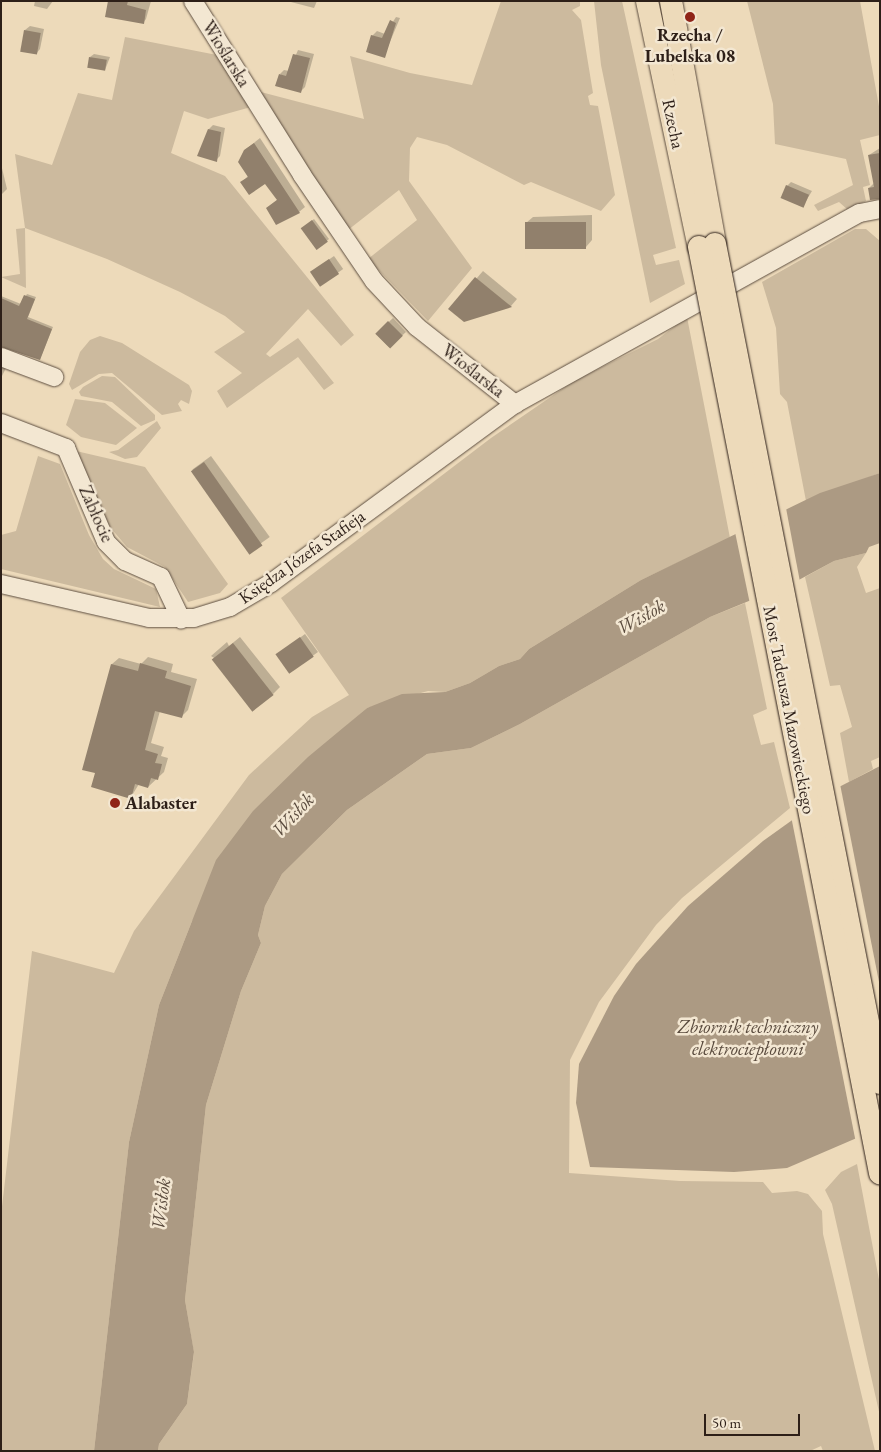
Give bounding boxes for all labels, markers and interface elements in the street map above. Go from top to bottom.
marker: Rzecha / Lubelska 08 [684,11,696,23]
street label: Wioślarska [197,17,255,91]
place label: Rzecha / Lubelska 08 [645,25,735,68]
street label: Rzecha [657,97,689,151]
street label: Wioślarska [437,340,509,402]
street label: Zabłocie [74,482,118,546]
street label: Księdza Józefa Stafieja [235,505,369,609]
water label: Wisłok [613,594,669,640]
street label: Most Tadeusza Mazowieckiego [758,604,820,816]
water label: Wisłok [267,788,319,842]
place label: Alabaster [125,792,197,814]
marker: Alabaster [109,797,121,809]
water label: Zbiornik techniczny elektrociepłowni [678,1016,818,1060]
water label: Wisłok [147,1177,175,1231]
scale bar [706,1404,802,1436]
text: 50 m [712,1413,741,1432]

